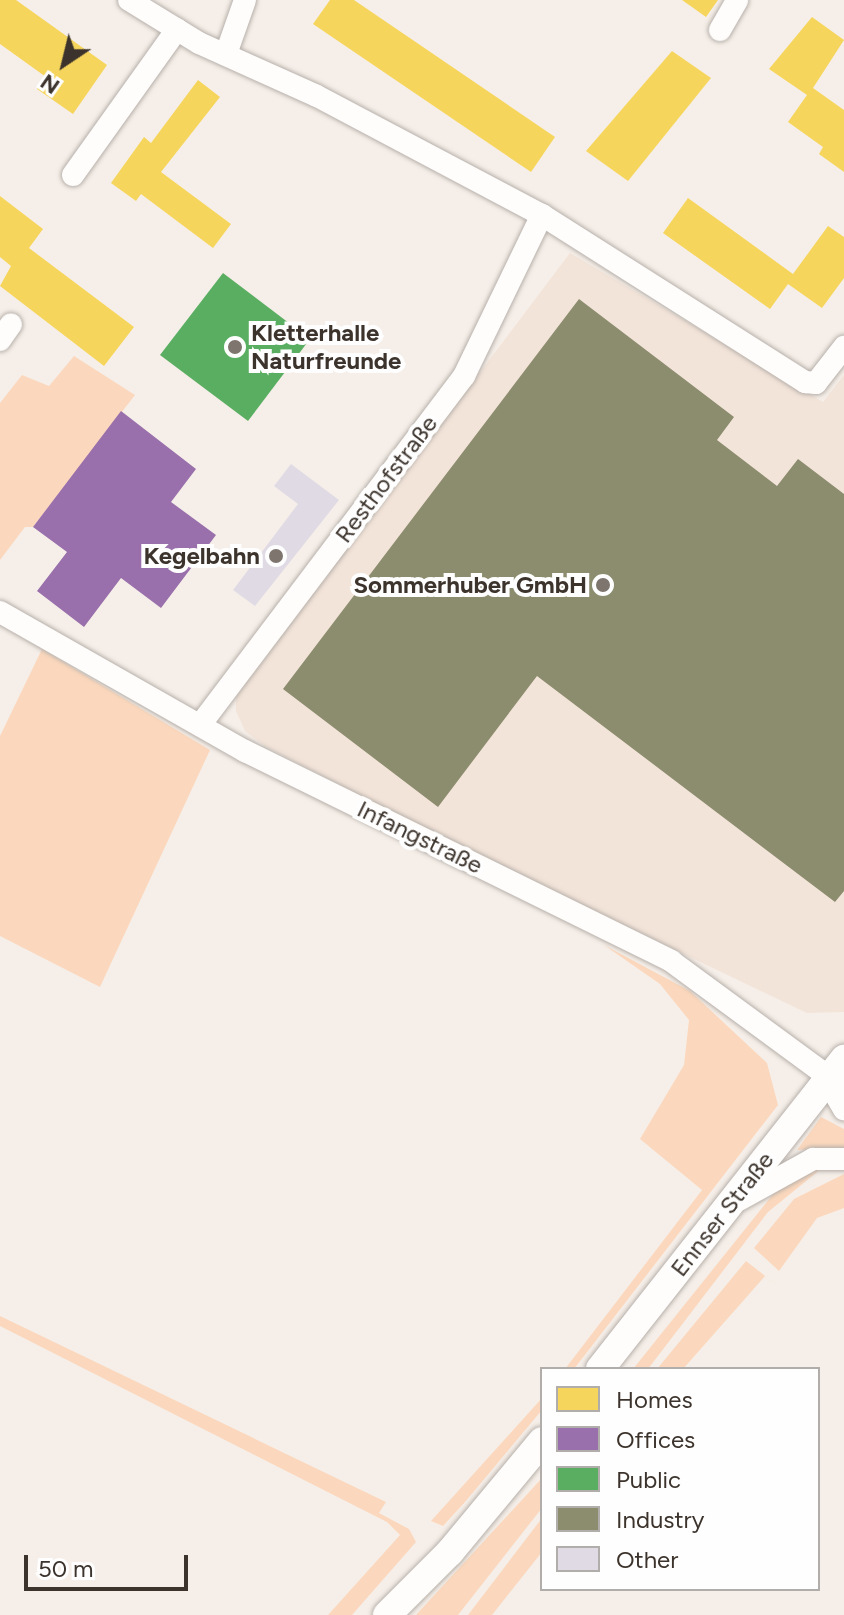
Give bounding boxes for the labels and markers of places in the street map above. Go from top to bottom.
place label: Kletterhalle Naturfreunde [251,319,401,375]
marker: Kletterhalle Naturfreunde [226,338,244,356]
place label: Kegelbahn [143,542,260,570]
marker: Kegelbahn [267,547,285,565]
place label: Sommerhuber GmbH [353,571,587,599]
marker: Sommerhuber GmbH [594,576,612,594]

